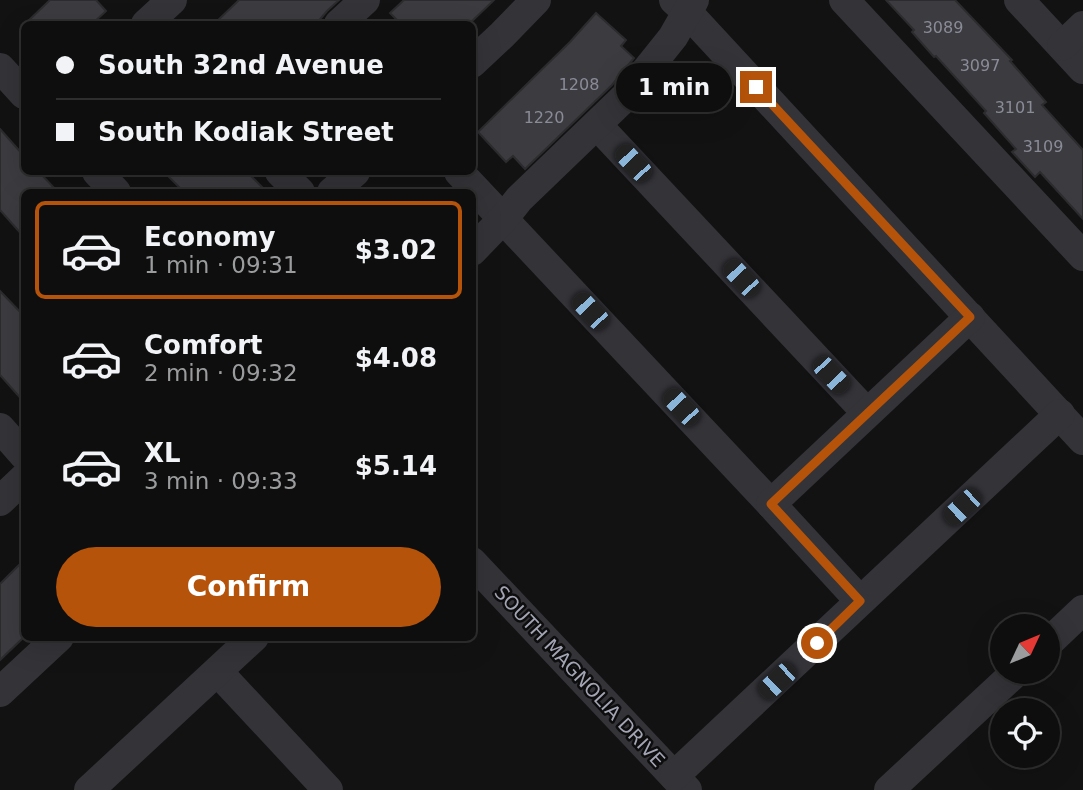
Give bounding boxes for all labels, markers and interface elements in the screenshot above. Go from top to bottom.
house number: 3089 [923,18,963,37]
text: South 32nd Avenue [98,50,384,80]
house number: 3097 [960,56,1000,75]
callout: 1 min [616,62,732,112]
route end [740,71,772,103]
text: 1 min [638,74,710,100]
house number: 1208 [559,75,599,94]
house number: 3101 [995,98,1035,117]
house number: 1220 [524,108,564,127]
text: South Kodiak Street [98,117,394,147]
house number: 3109 [1023,137,1063,156]
car [611,140,656,186]
icon: car [60,219,123,282]
text: Economy [144,222,275,252]
text: $3.02 [355,235,437,265]
text: 1 min · 09:31 [144,252,298,278]
car [719,255,764,301]
car [568,288,613,334]
icon: car [60,327,123,390]
text: Comfort [144,330,262,360]
text: $4.08 [355,343,437,373]
car [809,352,854,398]
text: 2 min · 09:32 [144,360,298,386]
car [659,384,704,430]
icon: car [60,435,123,498]
text: XL [144,438,181,468]
text: $5.14 [355,451,437,481]
text: 3 min · 09:33 [144,468,298,494]
car [940,485,985,529]
button: Confirm [56,547,441,627]
street label: SOUTH MAGNOLIA DRIVE [490,581,670,771]
north arrow [990,614,1060,684]
map controls [990,614,1060,768]
route start [801,627,833,659]
car [755,659,800,703]
button: locate [990,698,1060,768]

